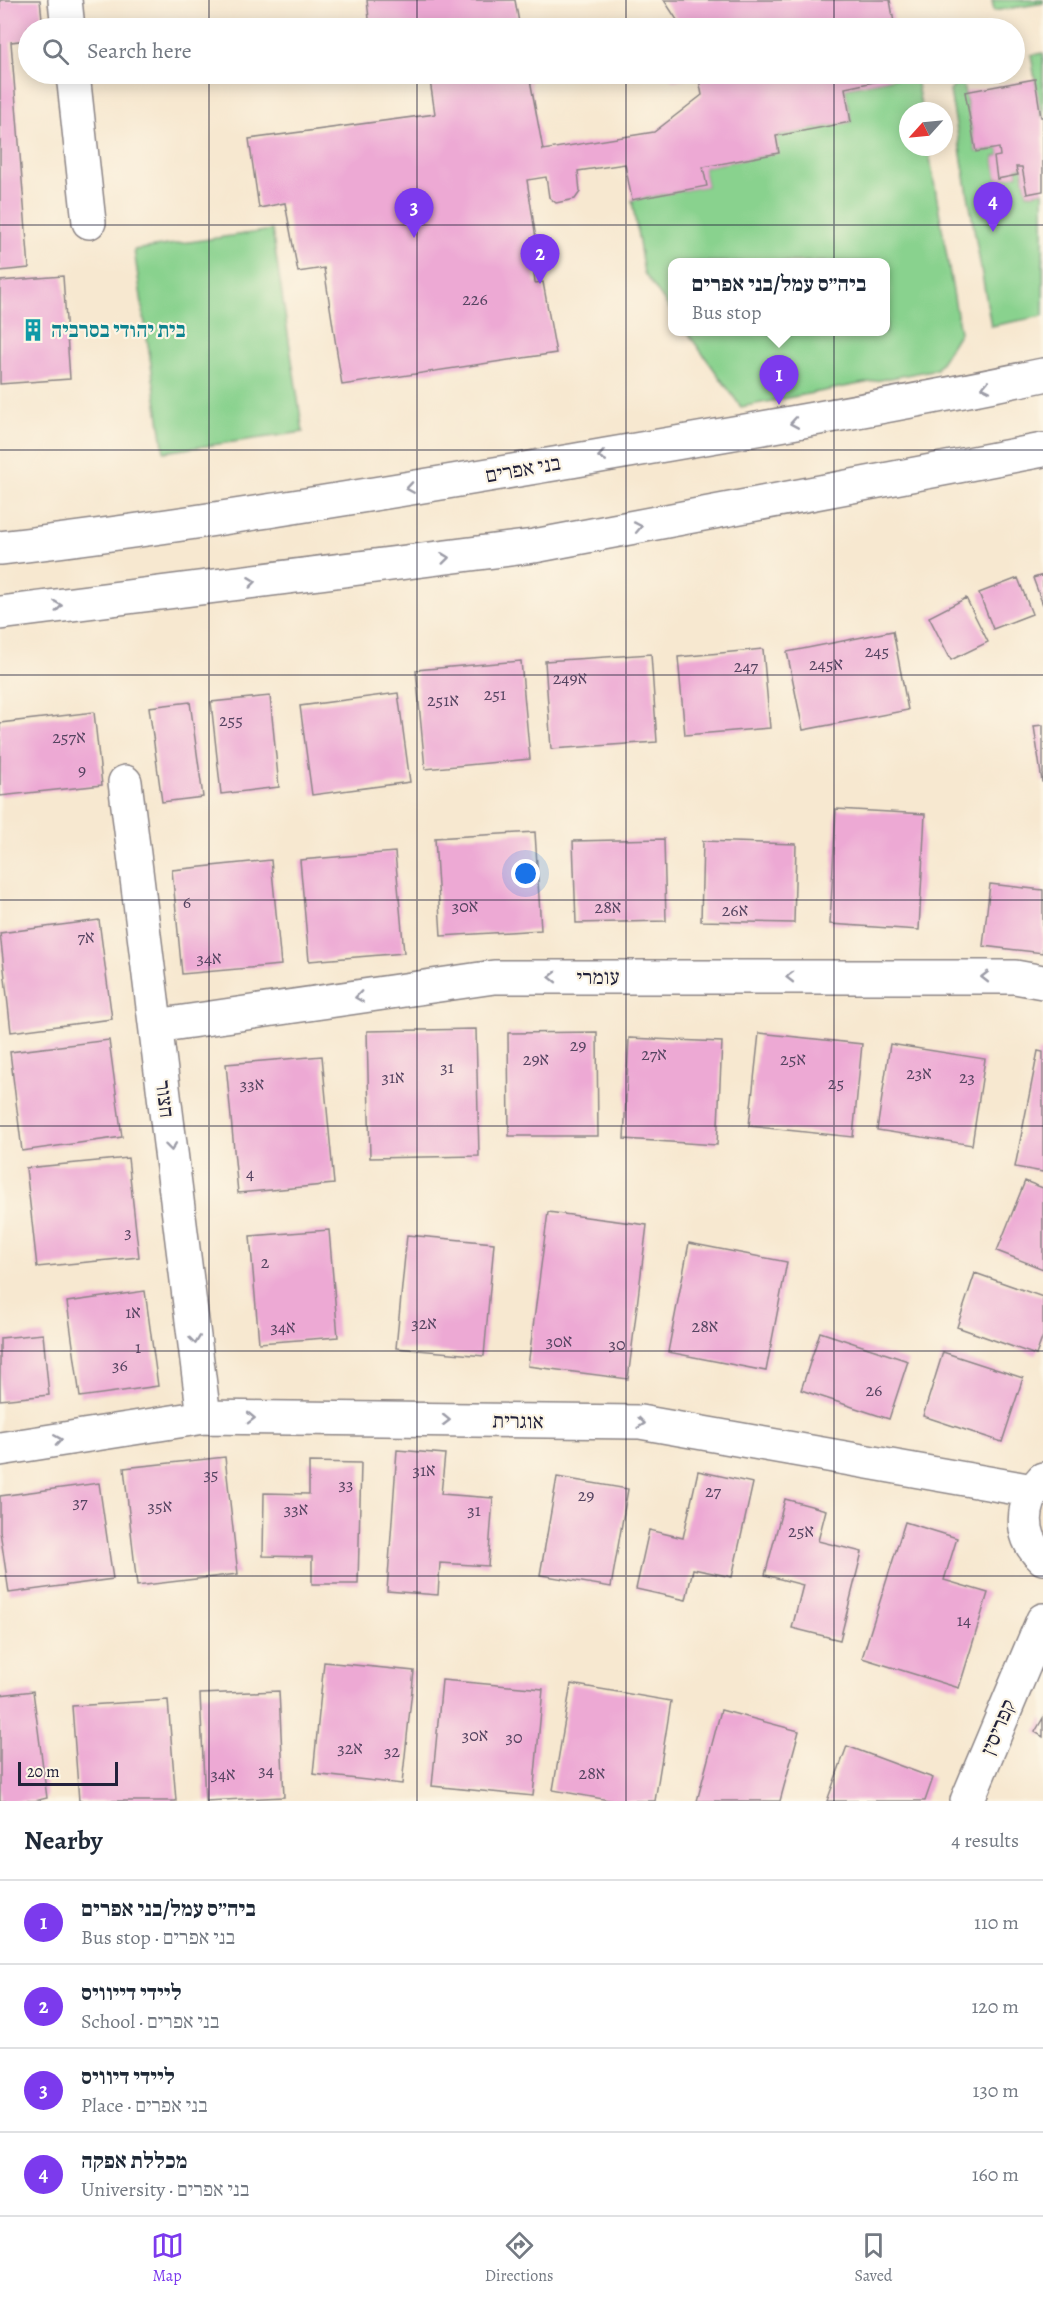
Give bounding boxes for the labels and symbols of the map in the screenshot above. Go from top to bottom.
north arrow [899,102,953,156]
pin: 4 [974,182,1012,232]
pin: 3 [394,188,434,238]
pin: 2 [520,234,560,284]
house number: 226 [462,287,488,311]
place label: בית יהודי בסרביה [51,316,186,344]
building icon: בית יהודי בסרביה [20,317,46,343]
pin: 1 [760,356,798,405]
one-way arrow [981,380,991,393]
one-way arrow [790,416,800,429]
street label: בני אפרים [483,449,563,489]
one-way arrow [597,449,607,462]
one-way arrow [405,481,415,494]
one-way arrow [632,521,642,534]
one-way arrow [441,552,450,564]
one-way arrow [247,576,256,589]
one-way arrow [54,600,63,613]
house number: 245 [865,639,889,663]
house number: 245א [809,652,843,676]
house number: 247 [734,654,759,678]
house number: 249א [553,666,587,690]
house number: 251 [484,682,506,706]
house number: 251א [427,688,459,712]
house number: 255 [219,708,243,732]
house number: 257א [52,725,86,749]
house number: 9 [78,758,86,782]
your location [511,859,540,888]
house number: 6 [183,890,191,914]
house number: 30א [452,894,478,918]
house number: 28א [595,895,621,919]
house number: 26א [722,898,748,922]
house number: 7א [77,925,95,949]
house number: 34א [196,946,222,970]
street label: עומרי [577,963,619,991]
one-way arrow [548,971,557,983]
one-way arrow [785,971,794,983]
one-way arrow [980,971,989,983]
one-way arrow [355,990,364,1002]
house number: 29 [570,1033,586,1057]
house number: 27א [641,1042,667,1066]
house number: 29א [523,1047,549,1071]
house number: 25א [780,1047,806,1071]
house number: 31 [440,1055,454,1079]
house number: 23א [906,1061,932,1085]
house number: 31א [381,1065,405,1089]
house number: 23 [959,1065,975,1089]
house number: 25 [828,1071,844,1095]
house number: 33א [240,1072,264,1096]
street label: חצור [149,1079,181,1119]
one-way arrow [164,1142,177,1151]
house number: 4 [246,1161,254,1185]
house number: 3 [124,1220,132,1244]
house number: 2 [261,1250,270,1274]
house number: 1א [125,1300,141,1324]
house number: 32א [411,1311,437,1335]
house number: 28א [692,1314,718,1338]
house number: 34א [270,1315,296,1339]
house number: 30א [546,1329,572,1353]
house number: 30 [608,1332,626,1356]
house number: 1 [135,1335,141,1359]
one-way arrow [188,1336,201,1345]
house number: 36 [112,1353,128,1377]
house number: 26 [866,1378,882,1402]
street label: אוגרית [492,1407,544,1435]
one-way arrow [247,1412,256,1424]
one-way arrow [442,1414,451,1426]
one-way arrow [636,1416,646,1429]
one-way arrow [52,1434,62,1447]
house number: 31א [412,1458,436,1482]
house number: 35 [203,1462,219,1486]
house number: 33 [339,1472,353,1496]
house number: 27 [705,1479,721,1503]
house number: 29 [578,1483,594,1507]
house number: 37 [72,1490,88,1514]
house number: 35א [148,1494,172,1518]
house number: 33א [284,1497,308,1521]
house number: 31 [467,1498,481,1522]
house number: 25א [788,1519,814,1543]
house number: 14 [957,1608,971,1632]
street label: קפריסין [974,1695,1022,1759]
house number: 30א [462,1723,488,1747]
house number: 30 [505,1725,523,1749]
house number: 32א [337,1736,363,1760]
house number: 32 [384,1739,400,1763]
house number: 34 [258,1758,274,1782]
scale bar [18,1759,118,1786]
house number: 28א [579,1761,605,1785]
house number: 34א [210,1762,236,1786]

